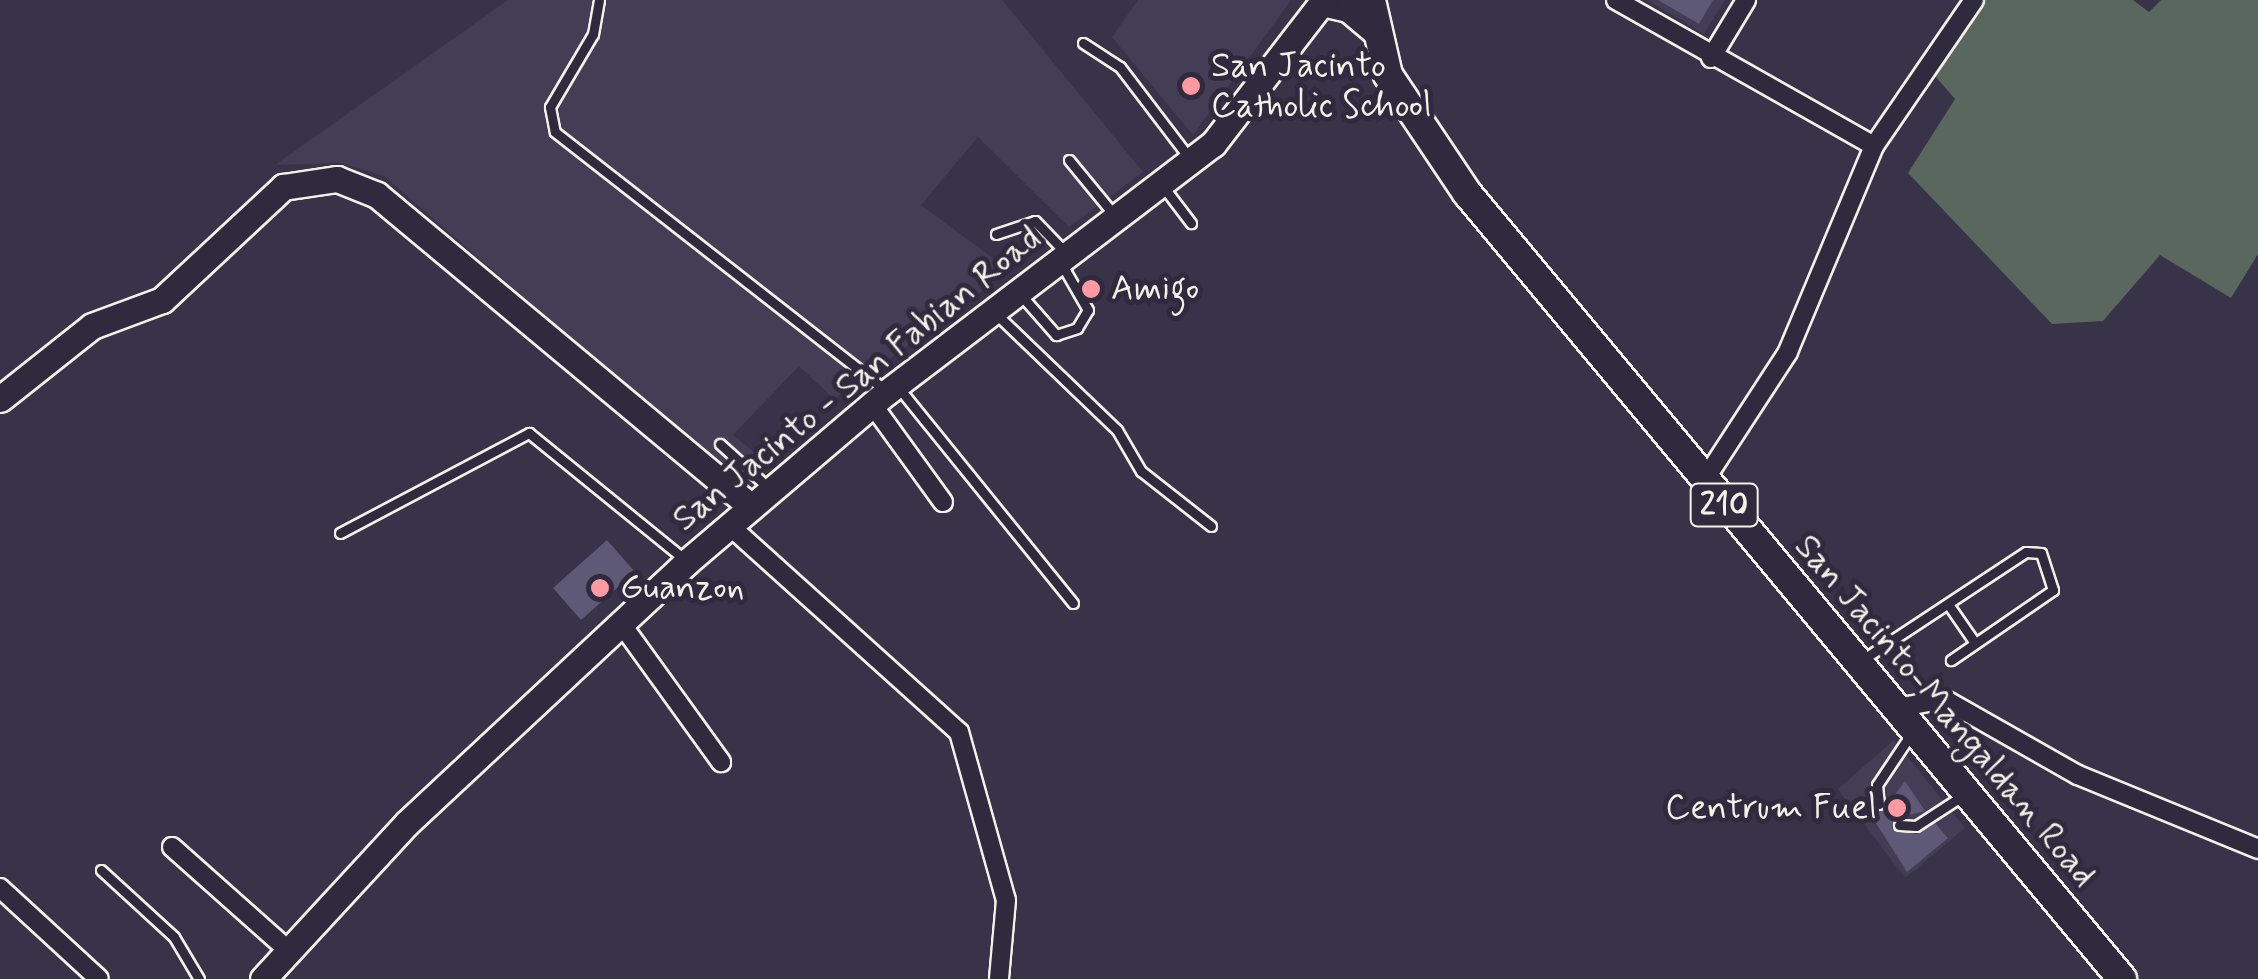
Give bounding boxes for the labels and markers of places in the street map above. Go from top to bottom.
place label: San Jacinto Catholic School [1211,45,1433,127]
marker: San Jacinto Catholic School [1180,75,1202,97]
place label: Amigo [1111,268,1199,310]
marker: Amigo [1080,278,1102,300]
place label: Guanzon [620,567,744,609]
marker: Guanzon [589,577,611,599]
place label: Centrum Fuel [1671,787,1877,829]
marker: Centrum Fuel [1886,797,1908,819]

